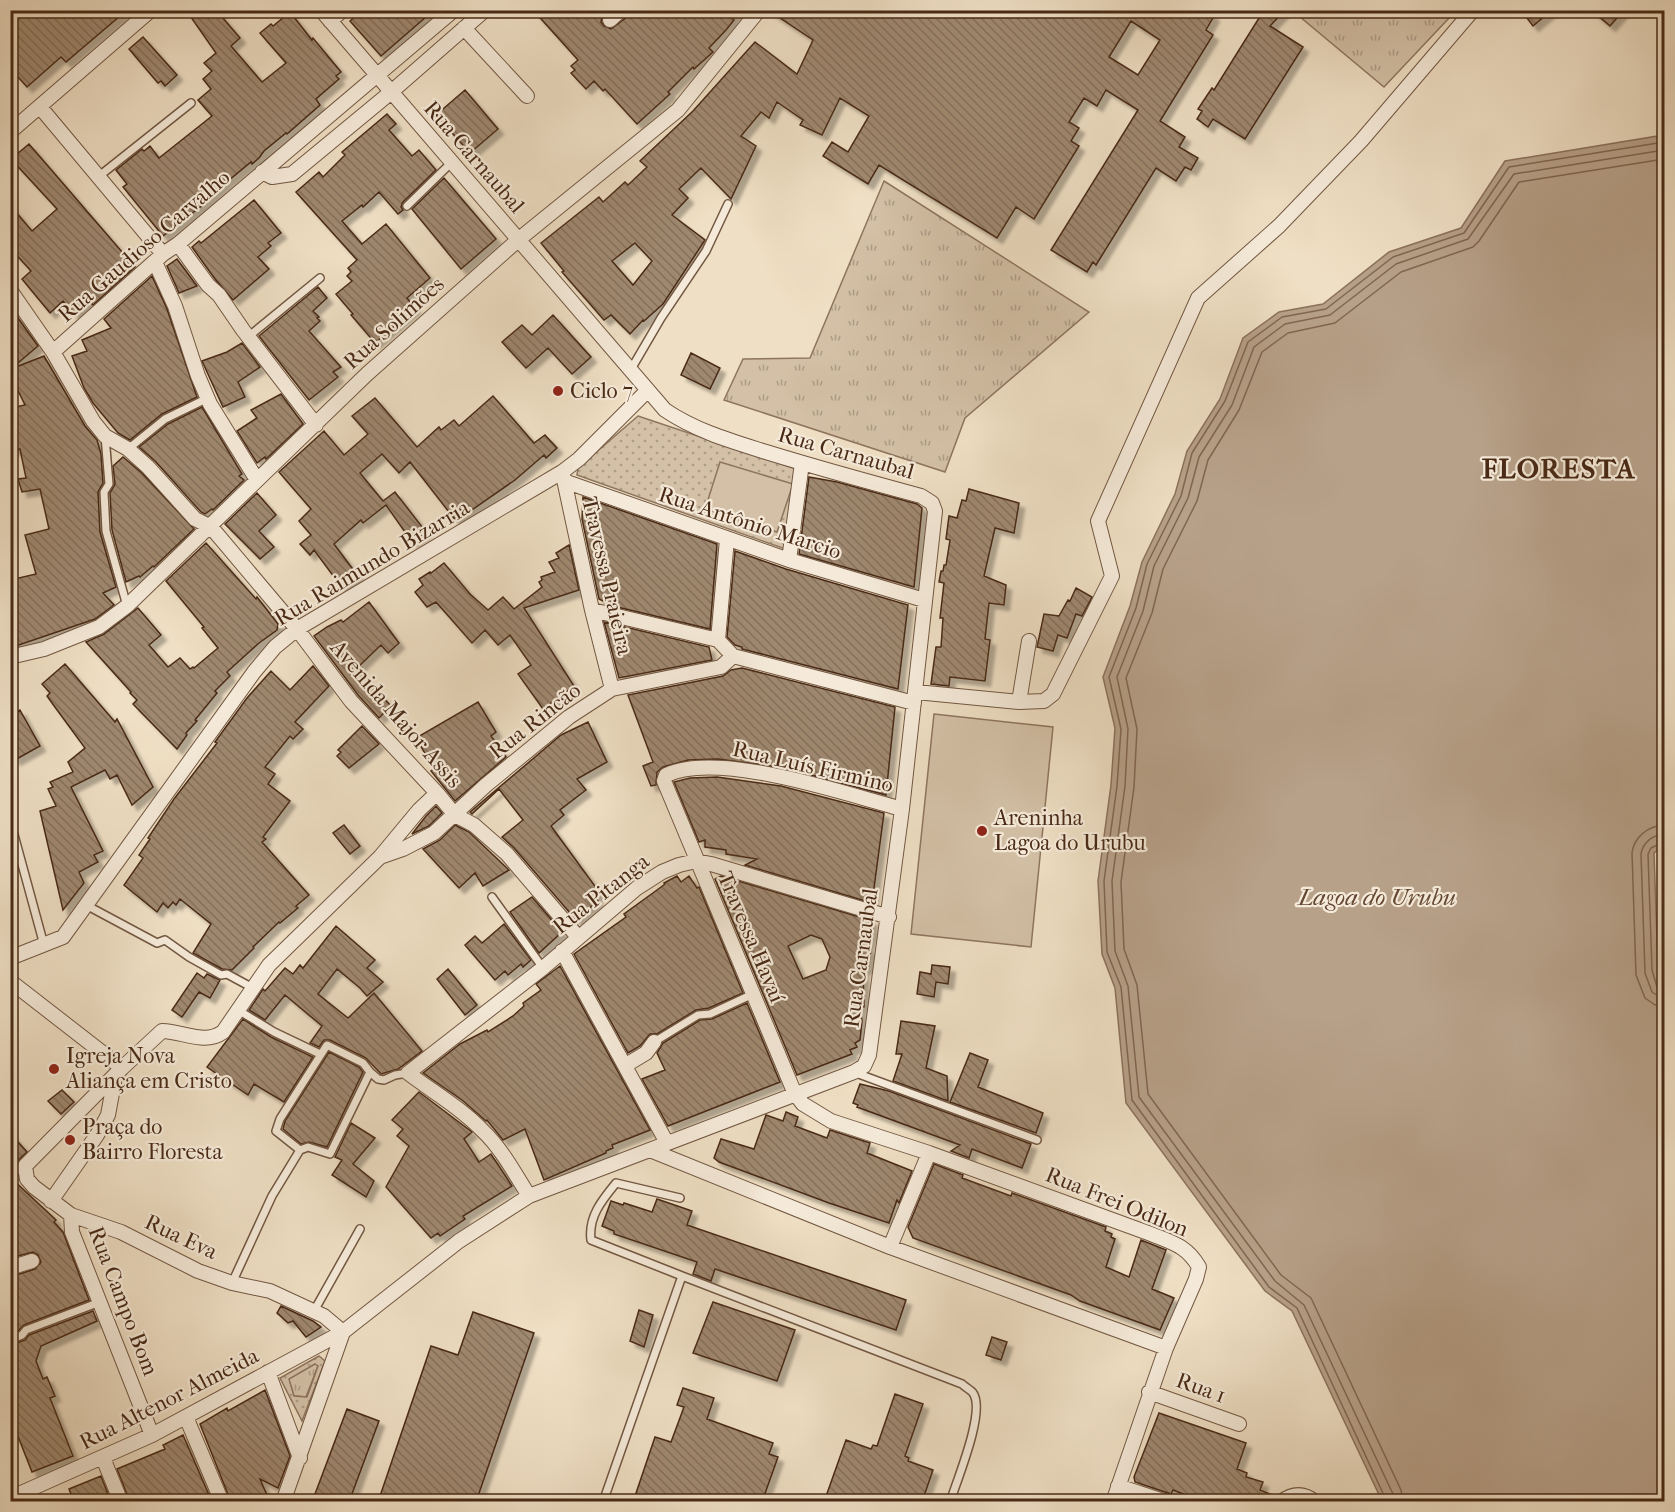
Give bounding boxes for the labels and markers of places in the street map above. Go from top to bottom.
place label: Ciclo 7 [570,378,633,404]
marker: Ciclo 7 [551,384,565,398]
place label: Areninha Lagoa do Urubu [993,805,1146,856]
marker: Areninha Lagoa do Urubu [975,824,989,838]
place label: Igreja Nova Aliança em Cristo [65,1043,232,1094]
marker: Igreja Nova Aliança em Cristo [47,1062,61,1076]
place label: Praça do Bairro Floresta [82,1114,223,1165]
marker: Praça do Bairro Floresta [63,1133,77,1147]

